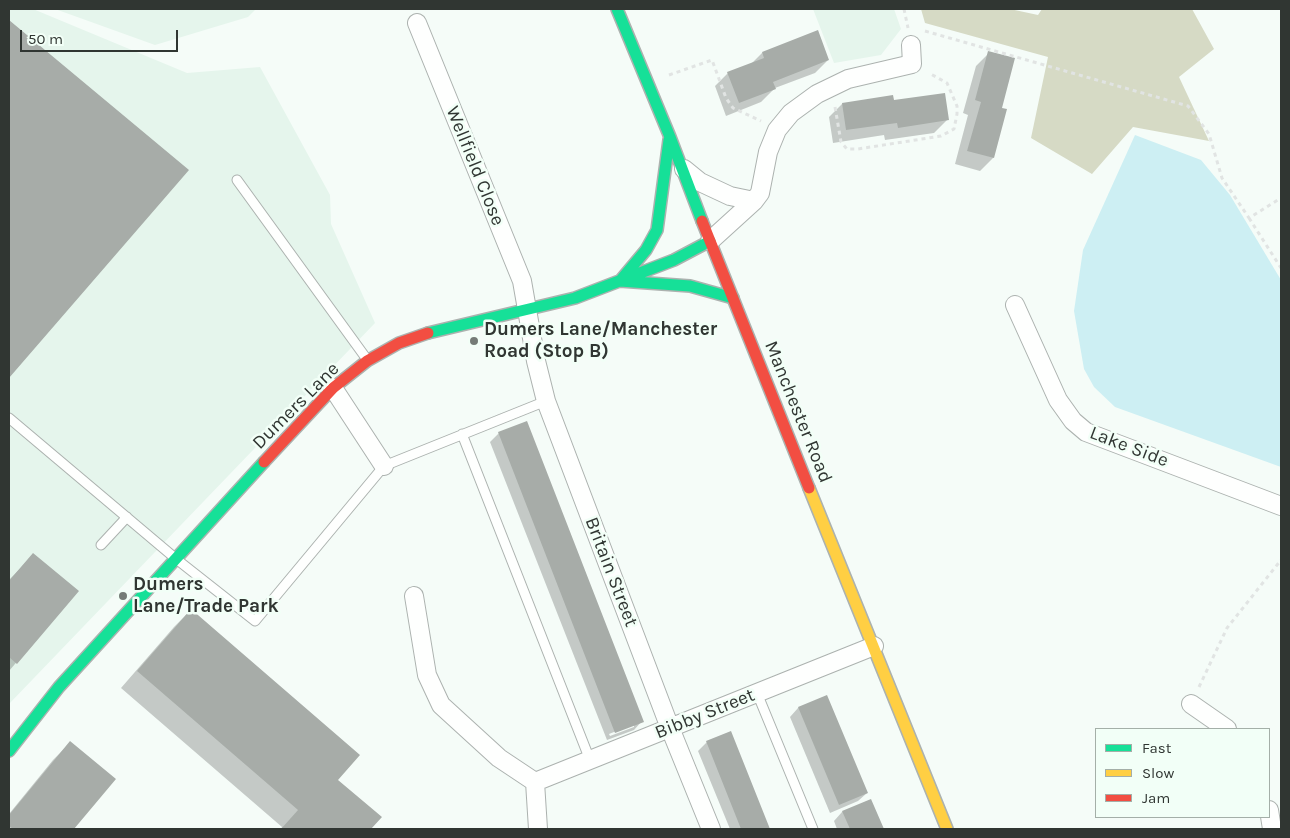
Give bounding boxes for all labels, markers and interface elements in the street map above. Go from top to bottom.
scale bar [22,20,180,52]
text: 50 m [28,30,63,48]
street label: Wellfield Close [441,103,509,229]
place label: Dumers Lane/Manchester Road (Stop B) [484,319,717,363]
marker: Dumers Lane/Manchester Road (Stop B) [468,335,480,347]
street label: Manchester Road [759,338,837,486]
street label: Dumers Lane [248,358,344,454]
street label: Lake Side [1086,422,1172,472]
street label: Britain Street [580,514,642,630]
place label: Dumers Lane/Trade Park [133,574,279,618]
marker: Dumers Lane/Trade Park [117,590,129,602]
street label: Bibby Street [652,684,758,744]
legend [1095,728,1270,818]
text: Fast [1142,739,1171,757]
text: Slow [1142,764,1174,782]
text: Jam [1142,789,1170,807]

